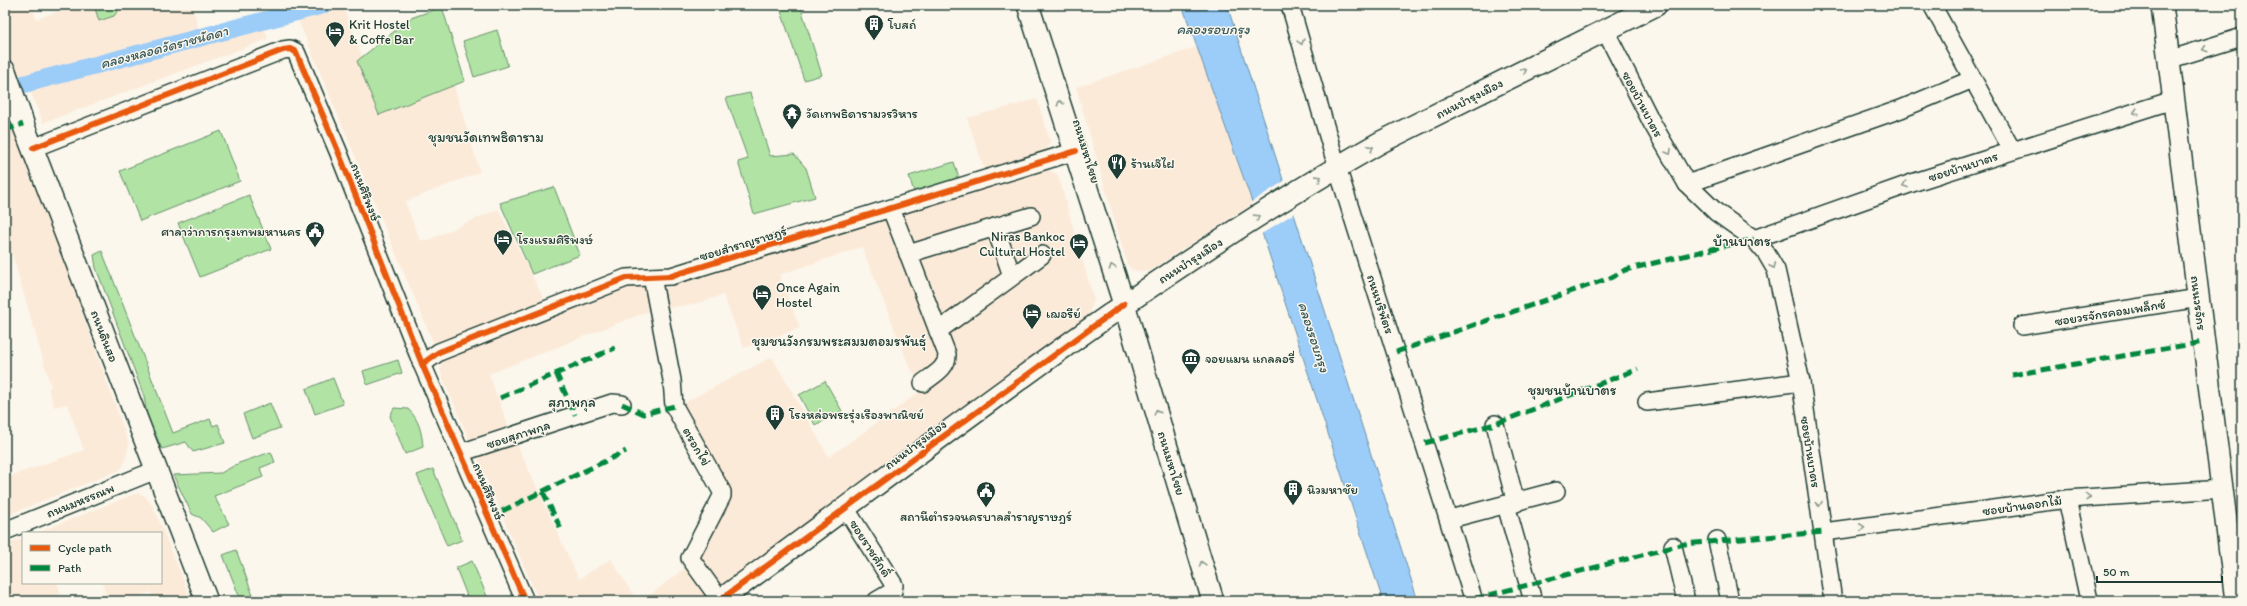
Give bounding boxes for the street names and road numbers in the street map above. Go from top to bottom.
street label: ซอยบ้านบาตร [1619,69,1666,140]
street label: ถนนบำรุงเมือง [1433,75,1506,124]
street label: ถนนมหาไชย [1070,117,1103,185]
street label: ซอยบ้านบาตร [1926,148,2000,185]
street label: ถนนศิริพงษ์ [348,161,384,224]
street label: ซอยสำราญราษฎร์ [698,223,789,264]
street label: ถนนบำรุงเมือง [1155,234,1226,288]
street label: ถนนบริพัตร [1364,272,1397,336]
street label: ถนนวรจักร [2188,275,2209,331]
street label: ซอยวรจักรคอมเพล็กซ์ [2053,296,2167,329]
street label: ถนนดินสอ [88,308,121,364]
street label: ซอยบ้านบาตร [1797,415,1824,489]
street label: ถนนบำรุงเมือง [881,416,950,474]
street label: ซอยสุภาพกุล [484,417,553,454]
street label: ตรอกไข่ [680,424,714,468]
street label: ถนนมหาไชย [1155,429,1188,497]
street label: ถนนศิริพงษ์ [470,460,508,523]
street label: ถนนมหรรณพ [44,480,116,521]
street label: ซอยบ้านดอกไม้ [1981,493,2063,518]
street label: ซอยราชศักดิ์ [846,516,896,580]

